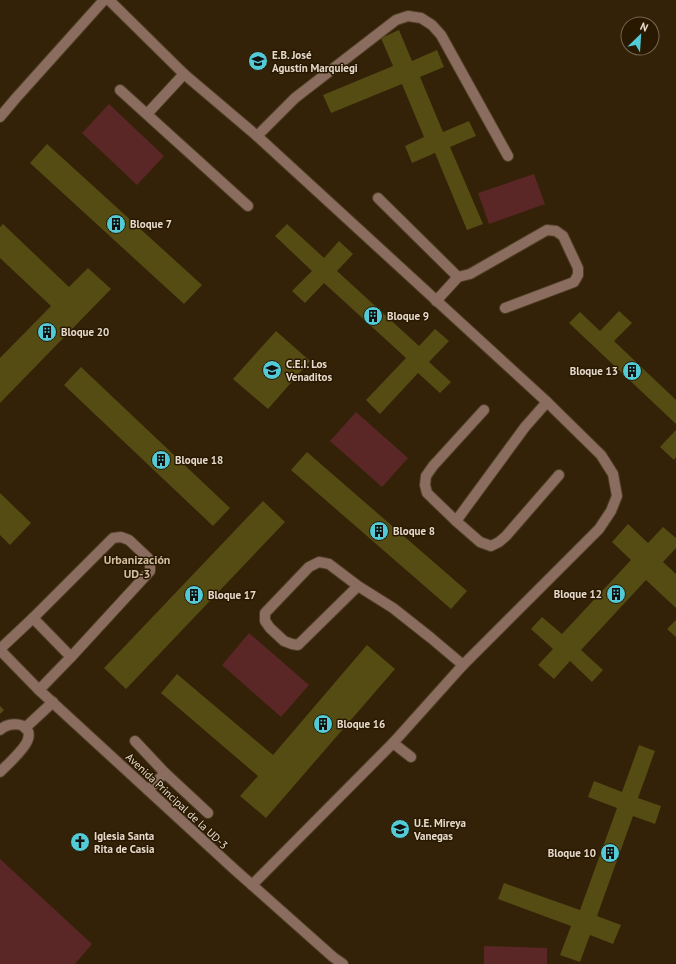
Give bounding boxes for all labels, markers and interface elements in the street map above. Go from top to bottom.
north arrow [620,16,660,56]
text: N [638,19,650,35]
place label: E.B. José Agustín Marquiegi [272,48,358,75]
school or university icon: E.B. José Agustín Marquiegi [247,50,269,72]
building icon: Bloque 7 [105,213,127,235]
place label: Bloque 7 [130,217,172,231]
building icon: Bloque 9 [362,305,384,327]
place label: Bloque 9 [387,309,429,323]
building icon: Bloque 20 [36,321,58,343]
place label: Bloque 20 [61,325,109,339]
place label: C.E.I. Los Venaditos [285,357,332,384]
school or university icon: C.E.I. Los Venaditos [261,359,283,381]
building icon: Bloque 13 [621,360,643,382]
place label: Bloque 13 [570,364,618,378]
building icon: Bloque 18 [150,449,172,471]
place label: Bloque 18 [175,453,223,467]
building icon: Bloque 8 [368,520,390,542]
place label: Bloque 8 [393,524,435,538]
district label: Urbanización UD-3 [104,552,170,581]
building icon: Bloque 12 [605,583,627,605]
building icon: Bloque 17 [183,584,205,606]
place label: Bloque 12 [554,587,602,601]
place label: Bloque 17 [208,588,256,602]
building icon: Bloque 16 [312,713,334,735]
place label: Bloque 16 [337,717,385,731]
street label: Avenida Principal de la UD-3 [123,750,231,852]
place label: U.E. Mireya Vanegas [413,816,466,843]
school or university icon: U.E. Mireya Vanegas [389,818,411,840]
place label: Iglesia Santa Rita de Casia [94,829,154,856]
church icon: Iglesia Santa Rita de Casia [69,831,91,853]
building icon: Bloque 10 [599,842,621,864]
place label: Bloque 10 [548,846,596,860]

